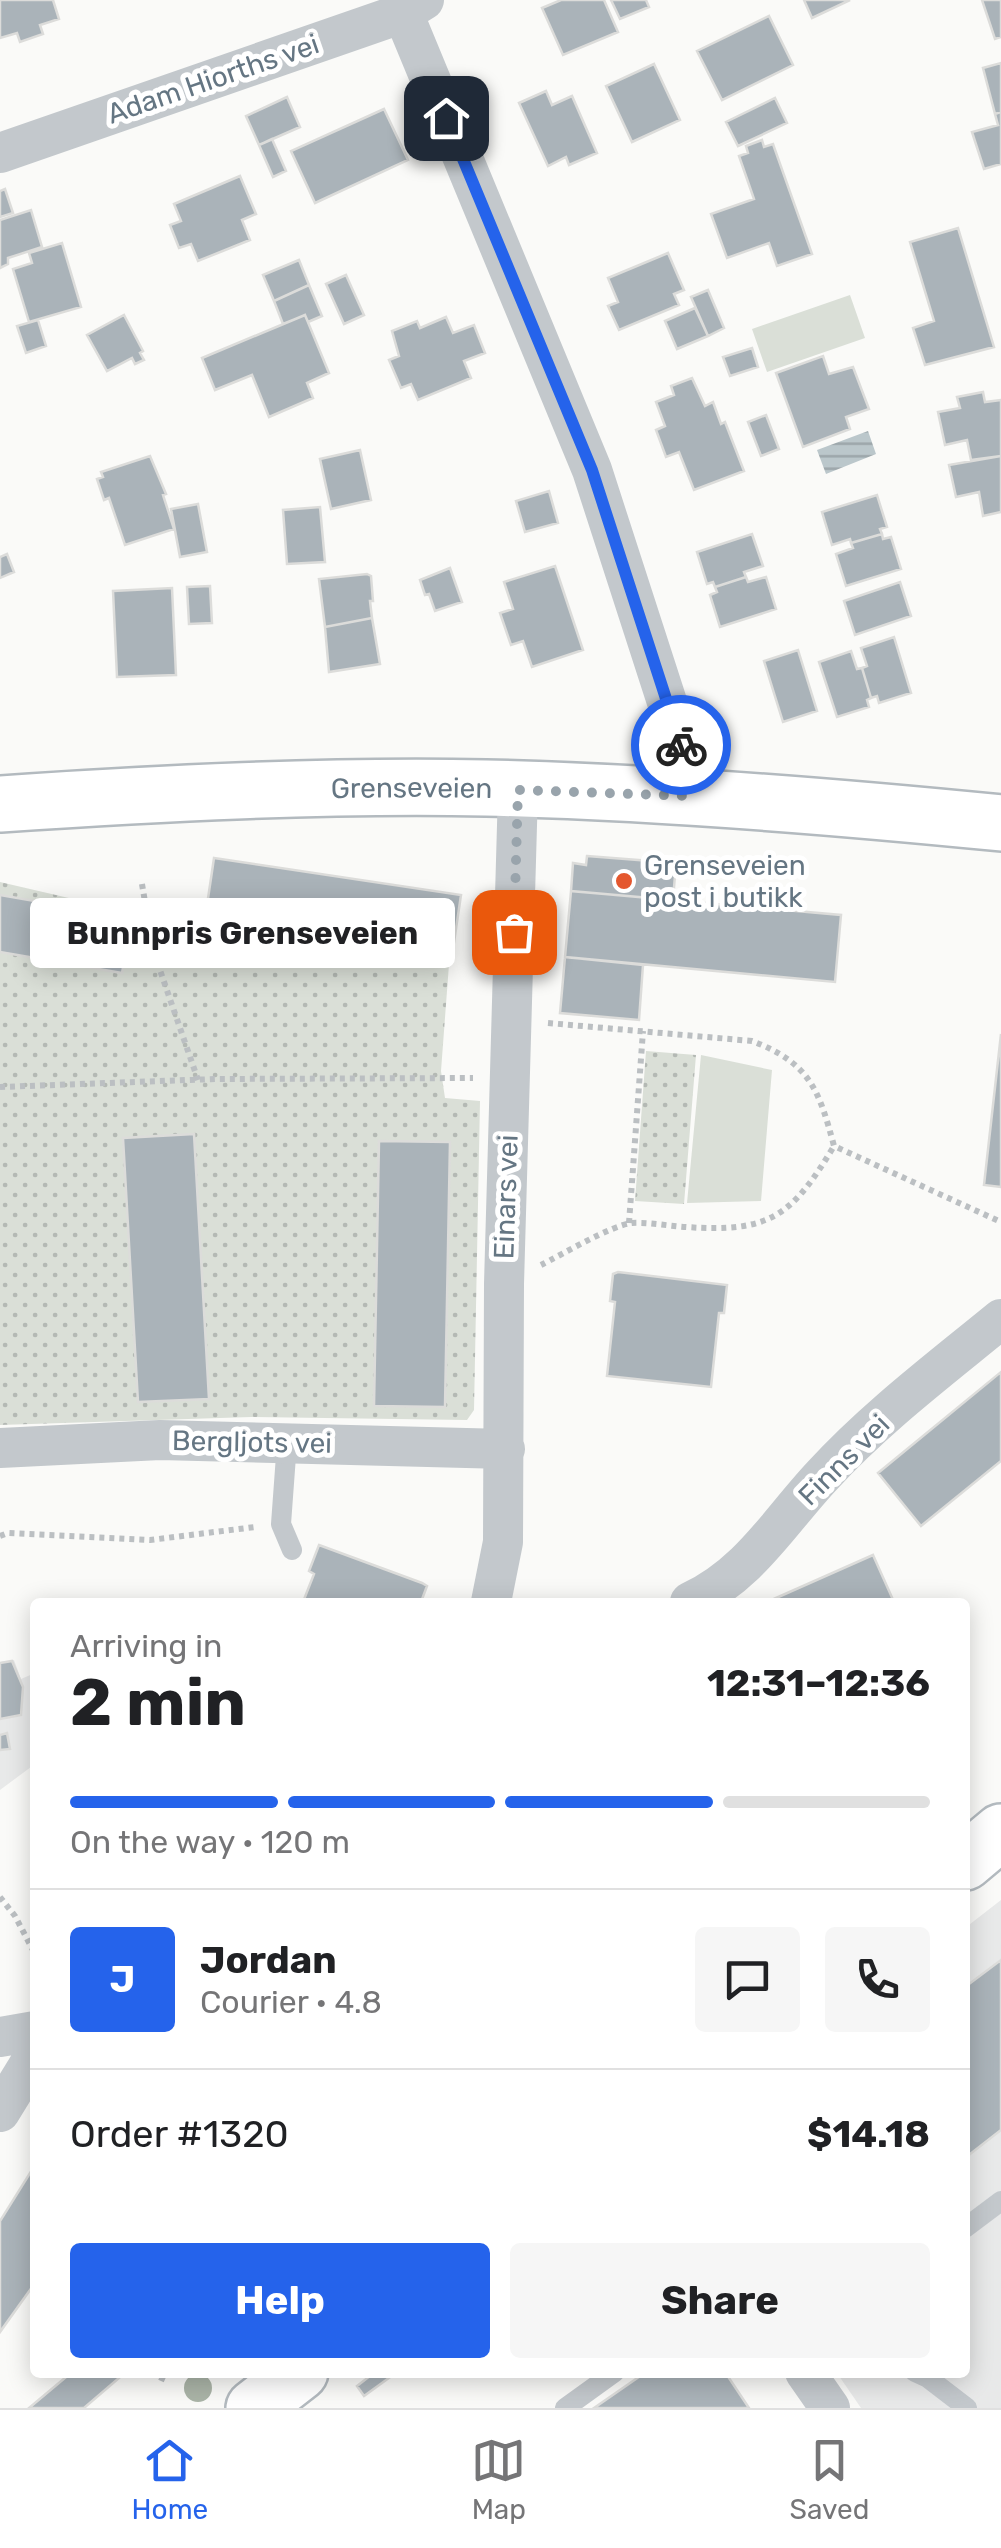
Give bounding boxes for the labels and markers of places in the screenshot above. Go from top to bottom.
pin [404,76,489,161]
place label: Grenseveien post i butikk [644,849,806,914]
marker: Grenseveien post i butikk [613,870,635,892]
pin [472,890,557,975]
callout: Bunnpris Grenseveien [29,897,454,967]

